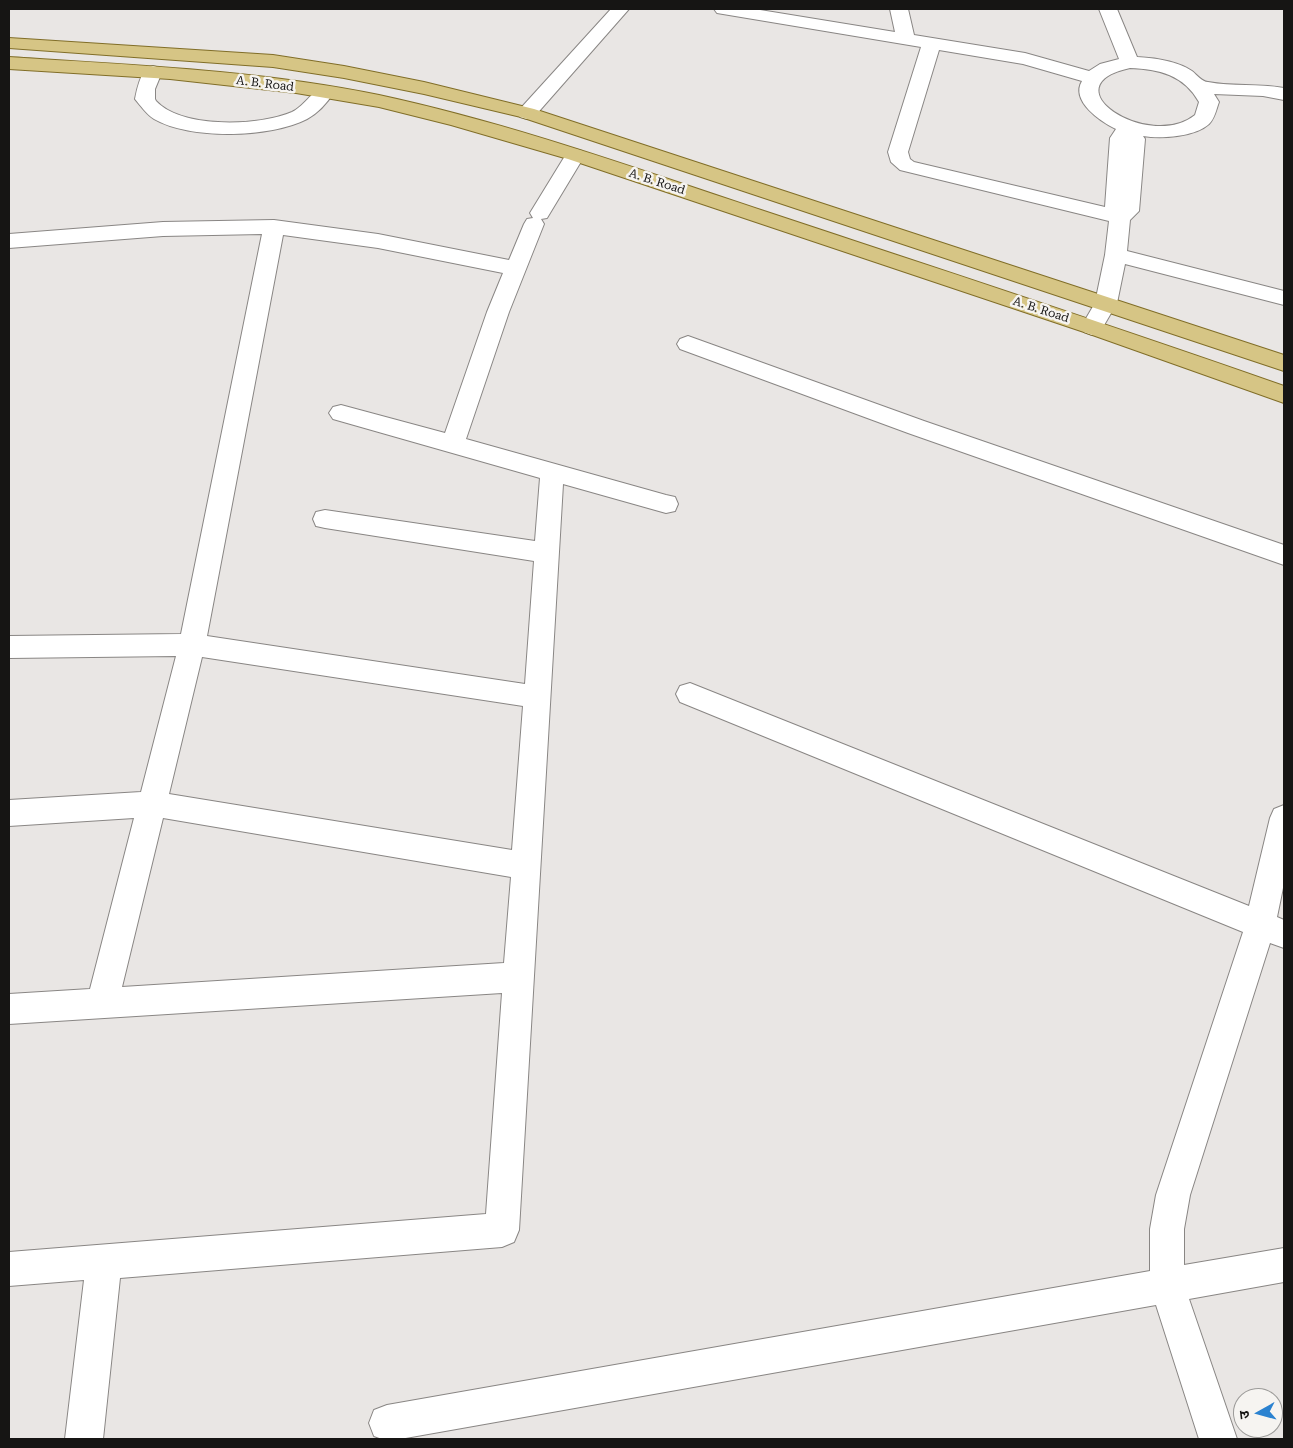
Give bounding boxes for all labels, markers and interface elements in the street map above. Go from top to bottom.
street label: A. B. Road [235,73,295,95]
street label: A. B. Road [627,166,687,198]
street label: A. B. Road [1011,294,1071,326]
north arrow [1233,1388,1283,1438]
text: उ [1236,1410,1253,1420]

